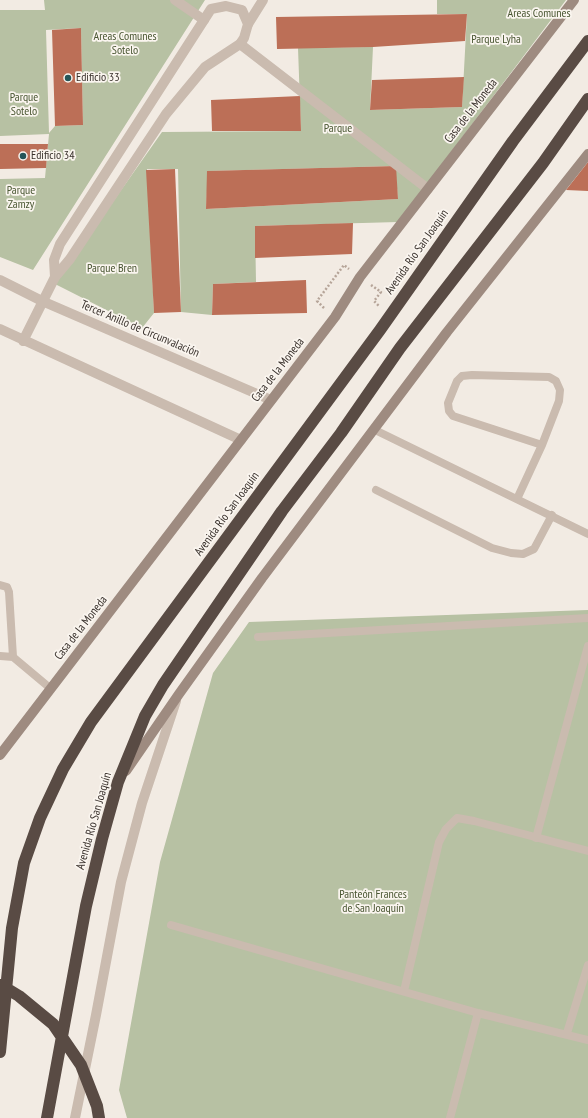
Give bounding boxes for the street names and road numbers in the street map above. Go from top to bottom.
street label: Casa de la Moneda [441,76,501,146]
street label: Avenida Río San Joaquín [382,207,452,297]
street label: Tercer Anillo de Circunvalación [79,298,201,360]
street label: Casa de la Moneda [248,335,308,405]
street label: Avenida Río San Joaquín [192,469,262,559]
street label: Casa de la Moneda [51,593,111,663]
street label: Avenida Río San Joaquín [73,771,115,871]

